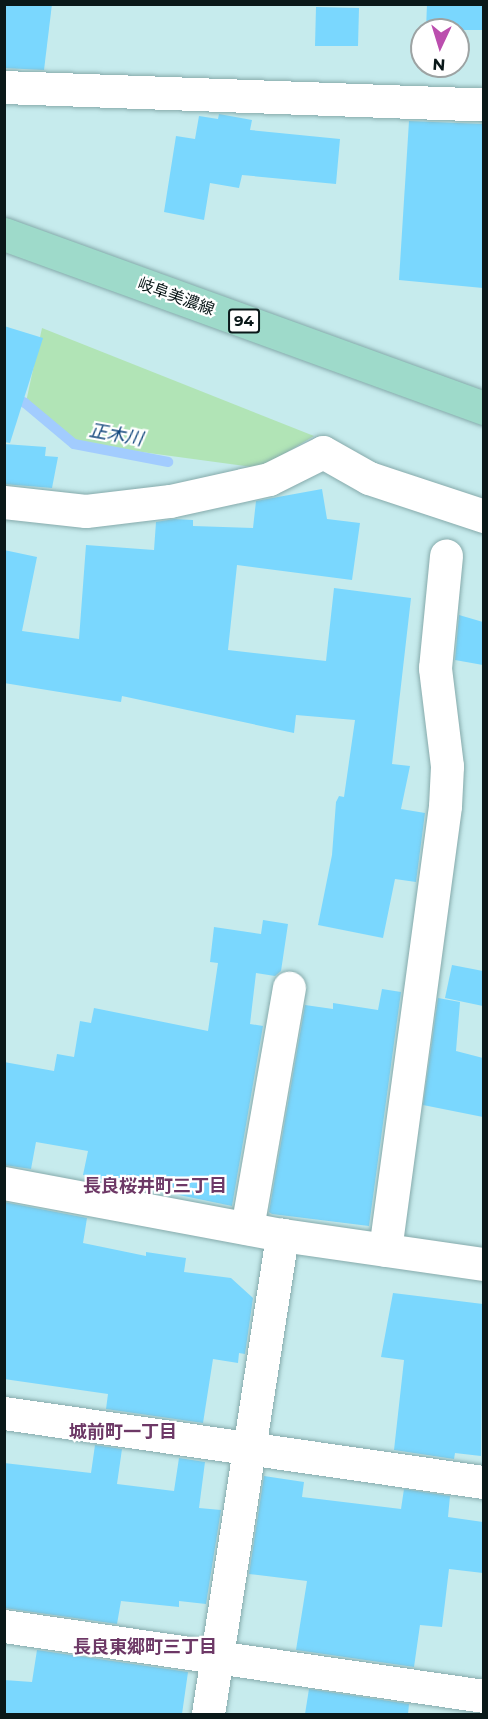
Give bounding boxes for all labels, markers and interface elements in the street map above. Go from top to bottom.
north arrow [410,18,470,78]
text: N [432,55,446,74]
street label: 岐阜美濃線 [135,274,217,320]
road number: 94 [228,309,260,333]
water label: 正木川 [88,420,144,450]
district label: 長良桜井町三丁目 [83,1175,227,1197]
district label: 城前町一丁目 [69,1421,177,1443]
district label: 長良東郷町三丁目 [73,1636,217,1658]

